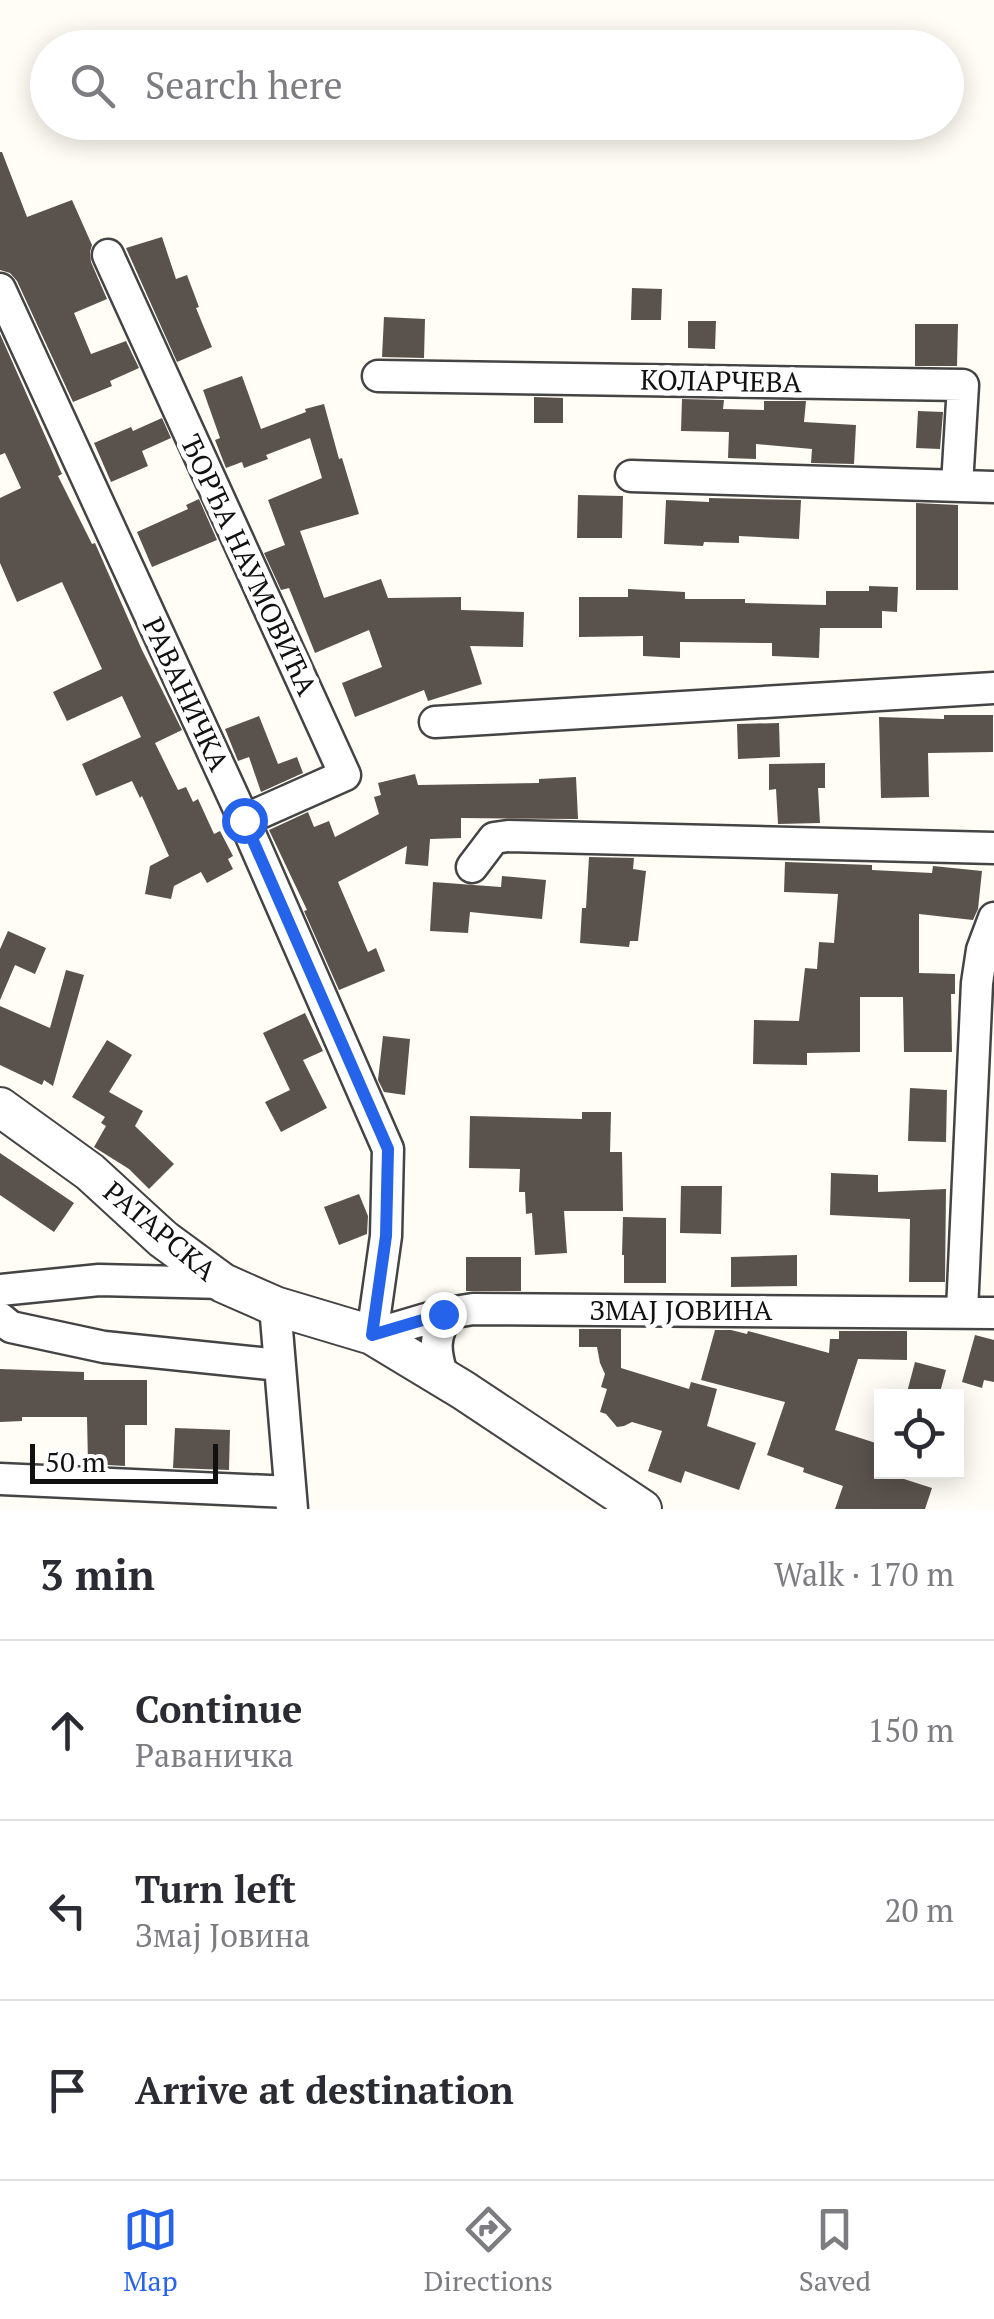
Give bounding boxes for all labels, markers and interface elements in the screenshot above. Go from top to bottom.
search box [30,30,964,140]
icon: search [65,58,120,113]
text: Search here [145,60,343,110]
street label: КОЛАРЧЕВА [640,361,803,400]
street label: ЂОРЂА НАУМОВИЋА [173,428,327,702]
street label: РАВАНИЧКА [135,611,239,777]
route start [222,798,268,844]
street label: РАТАРСКА [96,1173,225,1289]
street label: ЗМАЈ ЈОВИНА [590,1291,773,1328]
route end [421,1292,467,1338]
map controls [874,1389,964,1479]
button: locate [874,1389,964,1479]
scale bar [30,1439,218,1484]
text: 50 m [45,1443,106,1480]
text: 3 min [40,1546,155,1602]
text: Walk · 170 m [774,1553,954,1595]
text: Continue [135,1684,302,1734]
icon: ahead [40,1703,95,1758]
text: 150 m [867,1709,954,1751]
text: Раваничка [135,1734,294,1776]
text: Turn left [135,1864,296,1914]
icon: left [40,1883,95,1938]
text: 20 m [884,1889,954,1931]
text: Змај Јовина [135,1914,310,1956]
icon: arrive [40,2063,95,2118]
text: Arrive at destination [135,2065,514,2115]
tab: Map [123,2202,178,2299]
tab: Directions [424,2202,553,2299]
tab: Saved [799,2202,871,2299]

